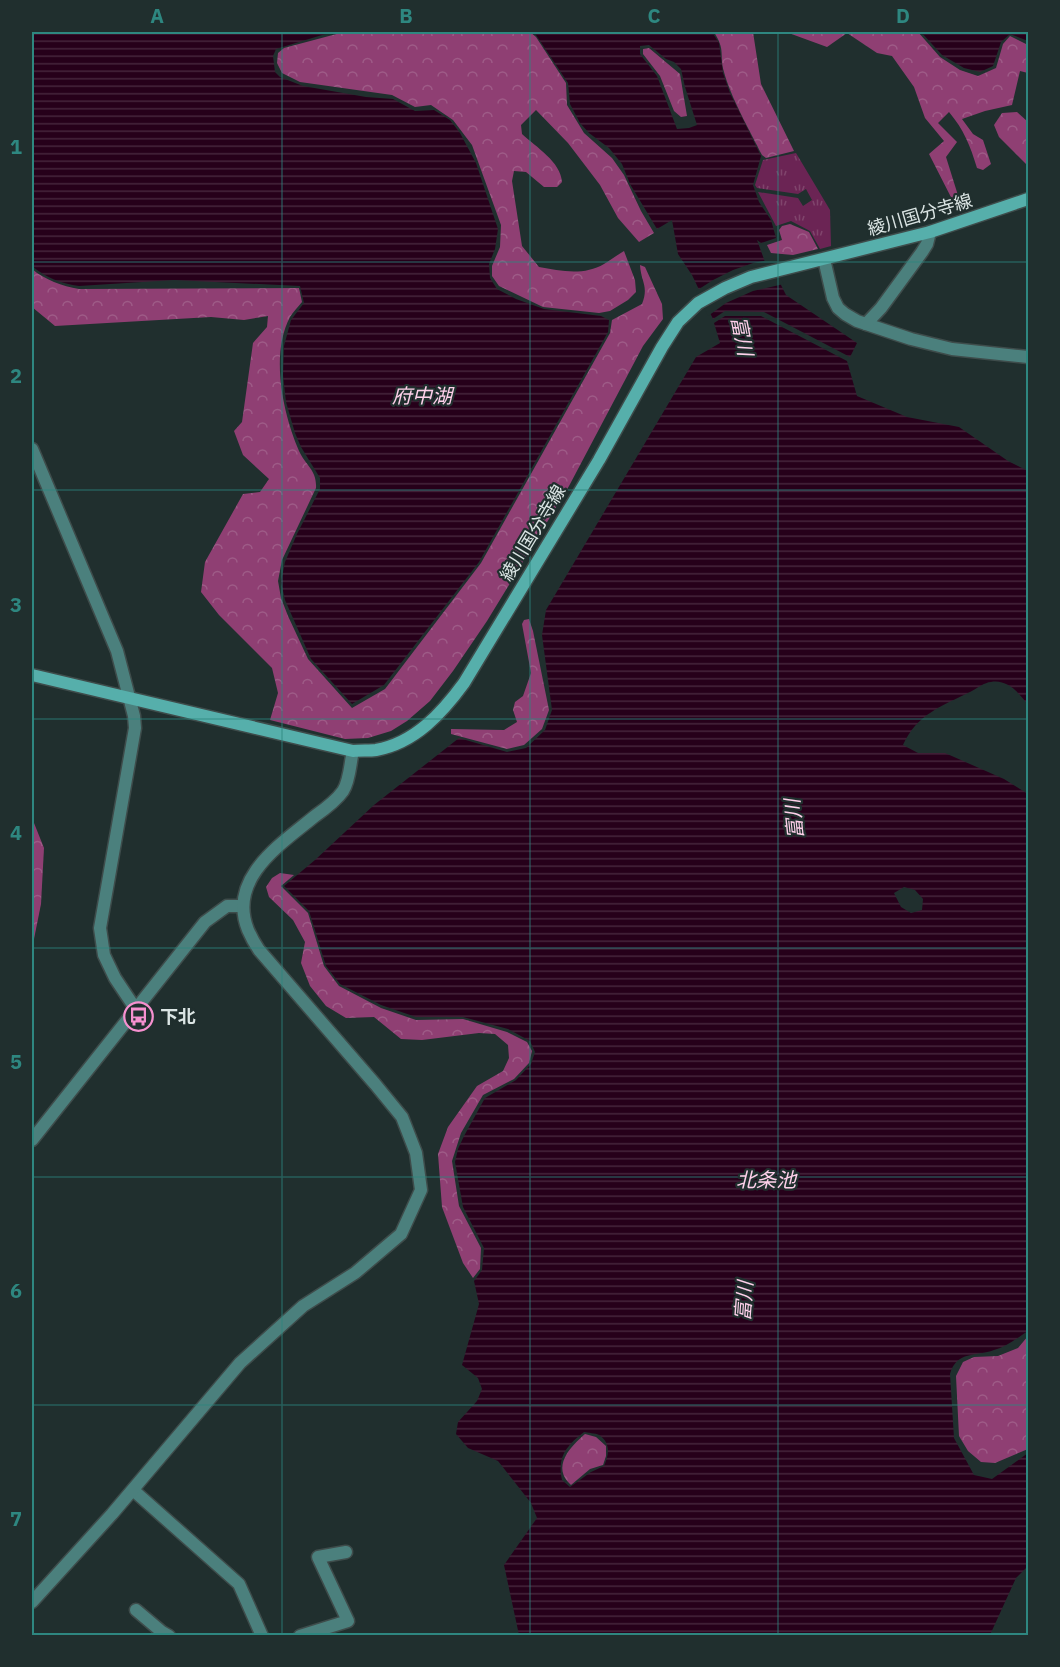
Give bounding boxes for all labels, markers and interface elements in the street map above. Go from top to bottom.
text: A [150,2,164,29]
text: B [399,2,413,29]
text: C [647,2,661,29]
text: D [896,2,910,29]
text: 1 [10,133,22,160]
street label: 綾川国分寺線 [865,189,975,240]
water label: 富川 [725,314,760,360]
text: 2 [10,362,22,389]
water label: 府中湖 [392,382,455,409]
street label: 綾川国分寺線 [495,481,570,585]
text: 3 [10,591,22,618]
water label: 富川 [778,796,809,840]
text: 4 [10,819,22,846]
bus stop icon: 下北 [123,1001,155,1033]
place label: 下北 [160,1005,196,1028]
text: 5 [10,1048,22,1075]
water label: 北条池 [736,1166,798,1193]
text: 6 [10,1277,22,1304]
water label: 富川 [729,1278,759,1322]
text: 7 [10,1505,22,1532]

